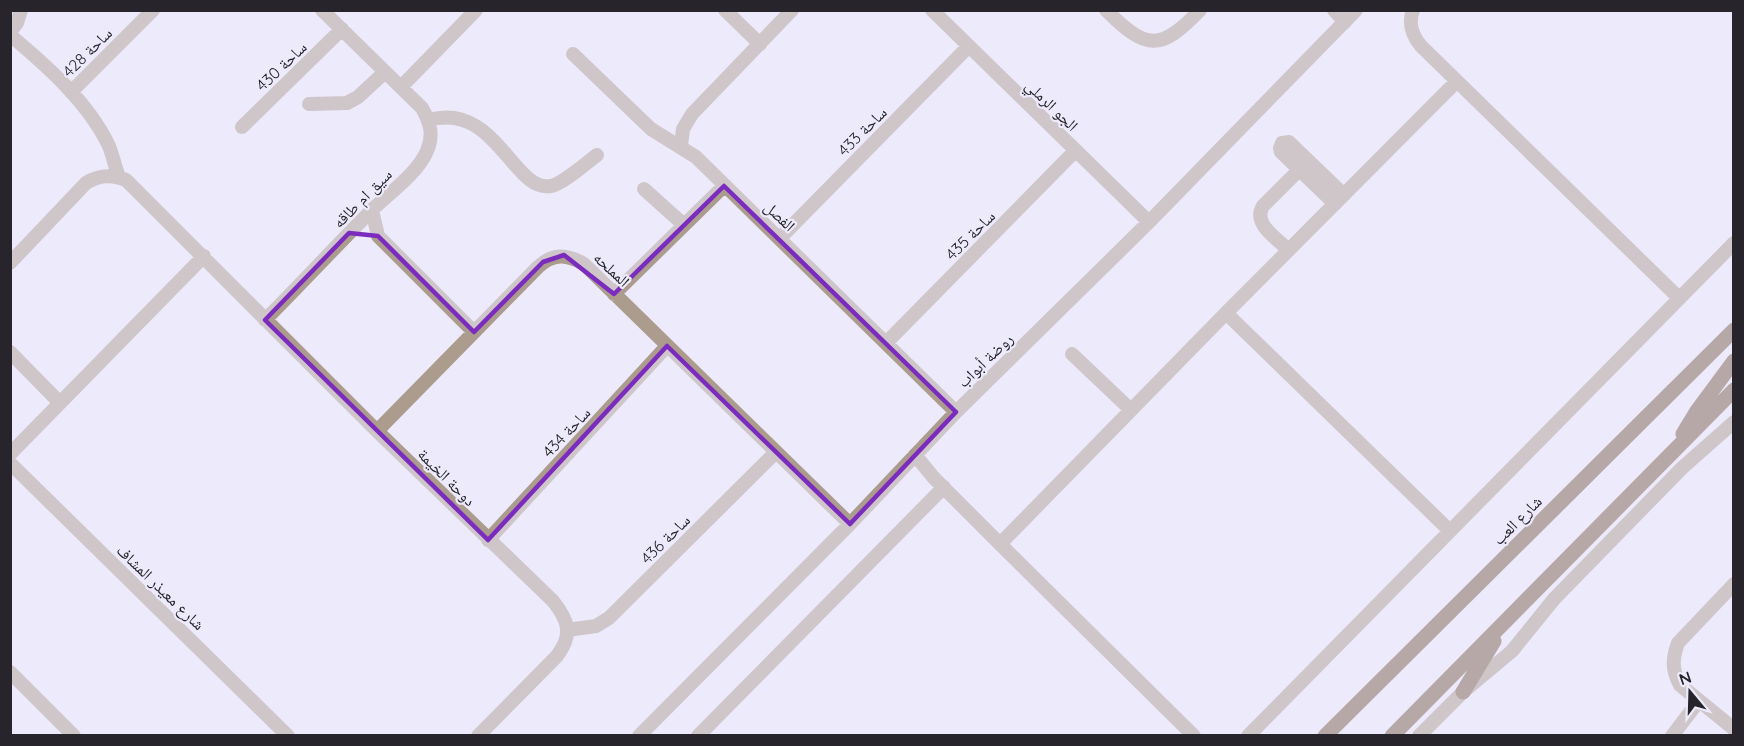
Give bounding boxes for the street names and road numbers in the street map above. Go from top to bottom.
street label: ساحة 428 [58,23,116,81]
street label: ساحة 430 [252,37,310,95]
street label: الجو الرملي [1019,75,1083,137]
street label: ساحة 433 [833,102,891,160]
street label: سيق ام طاقه [328,164,396,232]
street label: الفصل [760,197,800,236]
street label: ساحة 435 [941,206,999,264]
street label: المملحه [590,247,634,291]
street label: روضة أبواب [953,329,1017,391]
street label: ساحة 434 [538,403,594,461]
street label: دوحة الخيمة [414,444,480,510]
street label: شارع العب [1488,491,1547,550]
street label: ساحة 436 [636,510,694,568]
street label: شارع معيذر المشاف [112,540,209,635]

